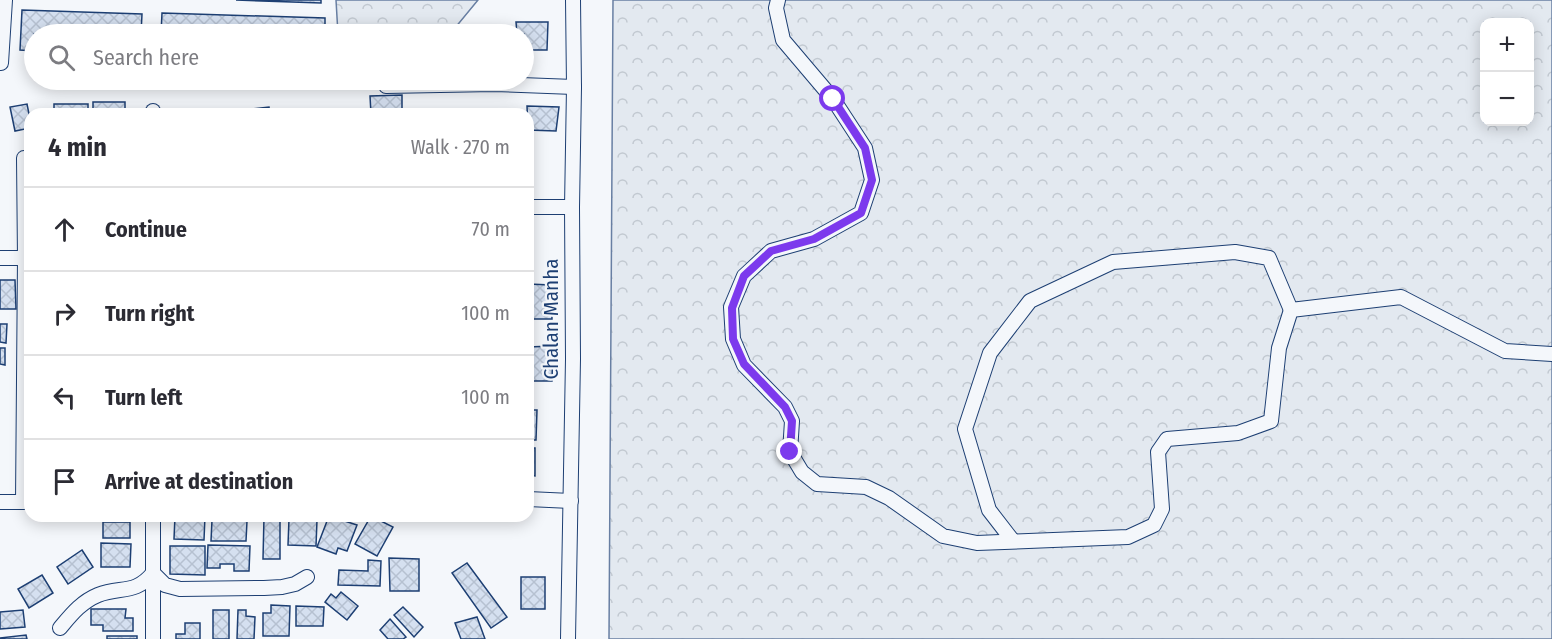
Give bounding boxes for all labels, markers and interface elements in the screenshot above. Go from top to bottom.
map controls [1480,18,1534,126]
button: + [1480,18,1534,72]
search box [24,24,534,90]
icon: search [45,41,78,74]
text: Search here [93,44,199,71]
button: − [1480,72,1534,126]
route start [819,85,845,111]
text: 4 min [48,132,107,163]
text: Walk · 270 m [411,135,510,159]
icon: ahead [48,213,81,246]
text: Continue [105,216,187,243]
text: 70 m [472,217,510,241]
street label: Chalan Manha [538,259,564,379]
icon: right [48,297,81,330]
text: Turn right [105,300,194,327]
text: 100 m [461,301,510,325]
icon: left [48,381,81,414]
text: Turn left [105,384,183,411]
text: 100 m [461,385,510,409]
route end [776,438,802,464]
icon: arrive [48,465,81,498]
text: Arrive at destination [105,468,293,495]

